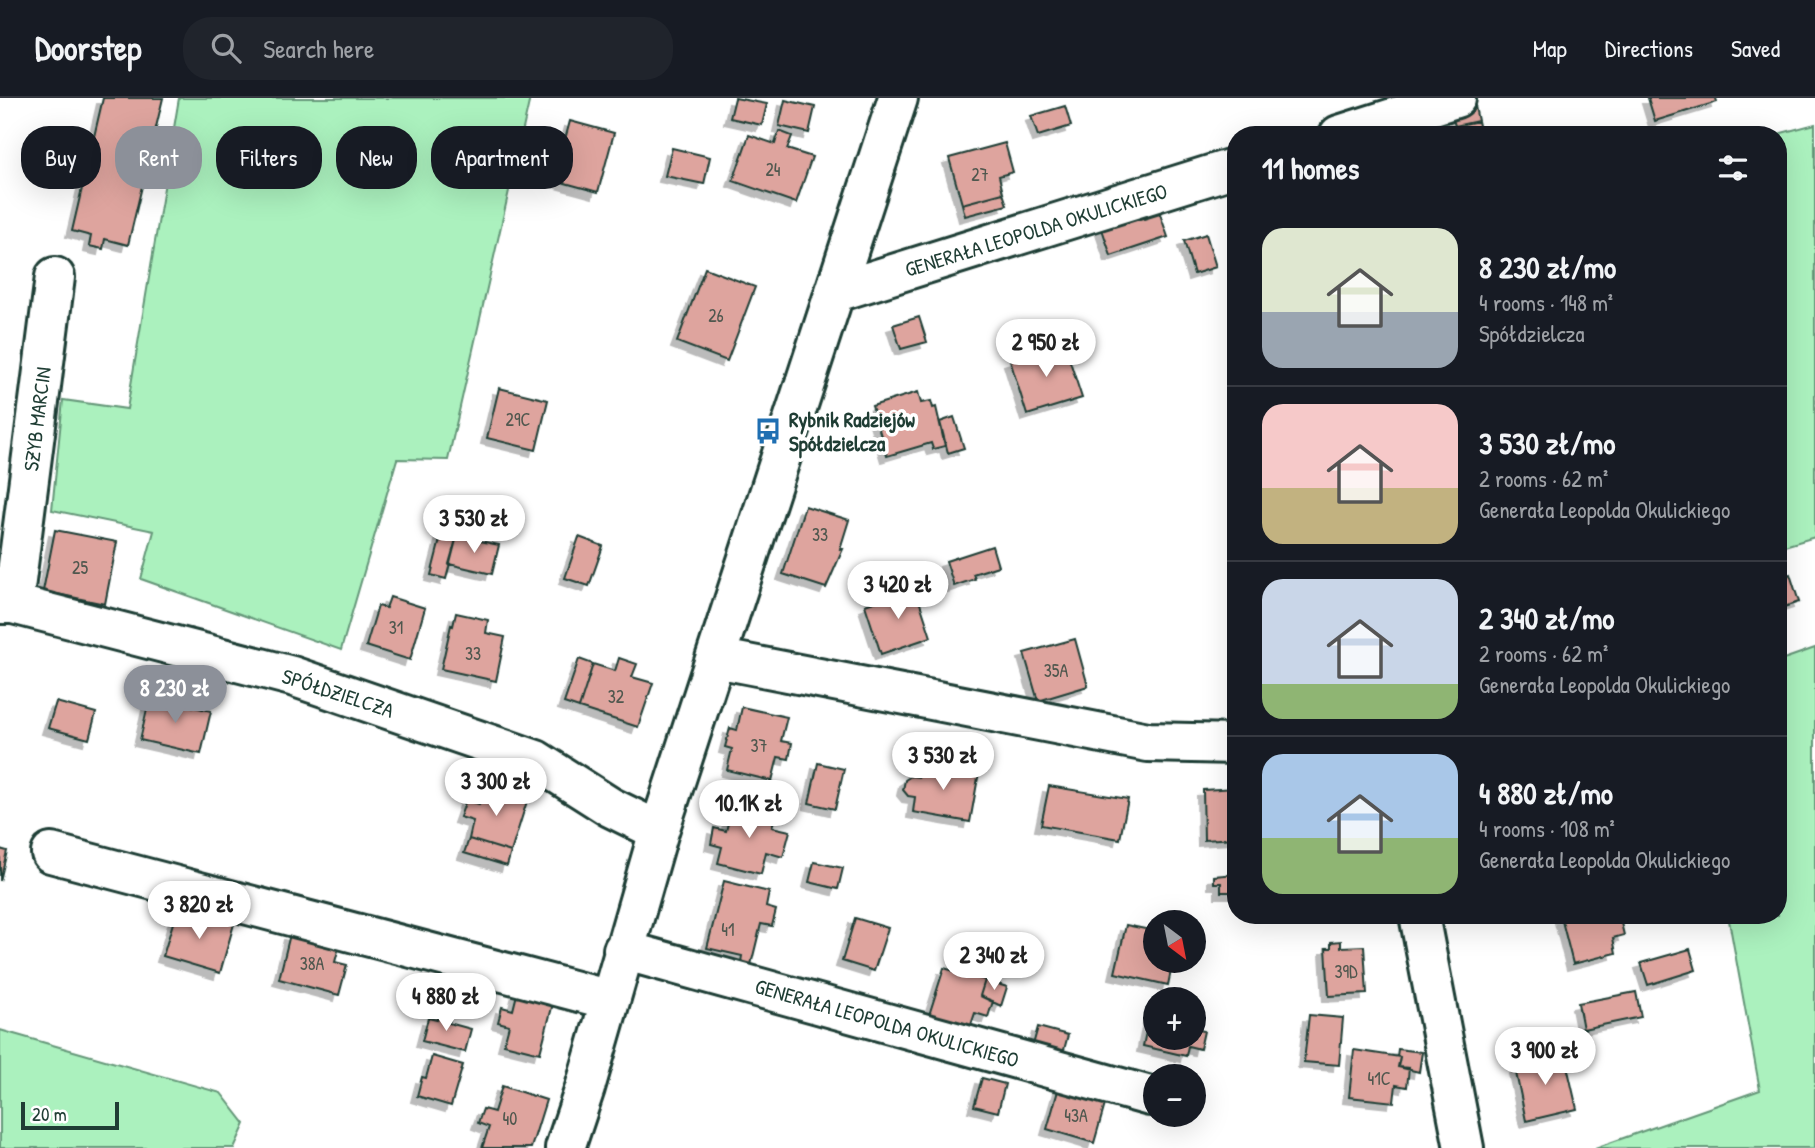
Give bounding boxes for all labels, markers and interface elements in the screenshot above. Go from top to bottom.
search box [183,17,673,80]
text: Doorstep [35,26,141,70]
icon: search [207,29,245,67]
text: Search here [263,31,374,66]
text: Map [1533,32,1567,64]
text: Directions [1605,32,1693,64]
text: Saved [1731,32,1780,64]
chip: Buy [21,126,101,189]
chip: Rent [115,126,202,189]
chip: Filters [216,126,322,189]
chip: New [336,126,417,189]
chip: Apartment [431,126,573,189]
text: 11 homes [1262,148,1359,188]
icon: filters [1714,149,1752,187]
house number: 24 [765,157,781,182]
house number: 27 [971,162,989,187]
street label: GENERAŁA LEOPOLDA OKULICKIEGO [901,176,1171,284]
text: 8 230 zł/mo [1479,247,1616,287]
icon: home [1318,256,1402,340]
text: 4 rooms · 148 m² [1479,287,1613,318]
house number: 26 [708,303,724,328]
text: Spółdzielcza [1479,318,1584,349]
pin: 2 950 zł [974,320,1118,379]
text: 2 950 zł [1012,326,1080,357]
street label: SZYB MARCIN [16,365,58,473]
place label: Rybnik Radziejów Spółdzielcza [789,405,915,459]
house number: 29C [506,407,531,432]
bus stop icon: Rybnik Radziejów Spółdzielcza [753,416,783,446]
text: 3 530 zł/mo [1479,423,1615,463]
icon: home [1318,432,1402,516]
text: 2 rooms · 62 m² [1479,463,1608,494]
text: Generała Leopolda Okulickiego [1479,494,1730,525]
pin: 3 530 zł [402,496,546,555]
text: 3 530 zł [439,502,509,533]
house number: 33 [812,522,828,547]
house number: 25 [72,555,88,580]
pin: 3 420 zł [826,561,970,621]
text: 3 420 zł [863,568,933,599]
text: 2 340 zł/mo [1479,598,1614,638]
icon: home [1318,607,1402,691]
house number: 31 [389,615,403,640]
text: 2 rooms · 62 m² [1479,638,1608,669]
house number: 33 [465,641,481,666]
house number: 35A [1044,658,1068,683]
street label: SPÓŁDZIELCZA [278,661,398,725]
pin: 8 230 zł [103,666,247,725]
text: Generała Leopolda Okulickiego [1479,669,1730,700]
text: 8 230 zł [140,672,210,703]
house number: 32 [608,684,625,709]
pin: 3 530 zł [871,732,1015,792]
house number: 37 [751,733,768,758]
text: 3 530 zł [908,739,978,770]
pin: 3 300 zł [424,758,568,818]
text: 3 300 zł [461,765,531,796]
text: 4 880 zł/mo [1479,773,1613,813]
pin: 10.1K zł [677,780,821,840]
icon: home [1318,782,1402,866]
text: 10.1K zł [715,787,783,818]
text: 4 rooms · 108 m² [1479,813,1615,844]
text: Generała Leopolda Okulickiego [1479,844,1730,875]
pin: 3 820 zł [127,882,271,941]
text: 3 820 zł [164,888,234,919]
north arrow [1143,910,1206,973]
map controls [1143,910,1206,1127]
house number: 41 [721,917,735,942]
pin: 2 340 zł [922,932,1066,992]
text: 2 340 zł [959,939,1029,970]
house number: 38A [300,951,325,976]
house number: 39D [1334,959,1358,984]
street label: GENERAŁA LEOPOLDA OKULICKIEGO [752,971,1022,1075]
pin: 4 880 zł [374,974,518,1033]
text: 4 880 zł [412,980,480,1011]
button: + [1143,987,1206,1050]
pin: 3 900 zł [1473,1028,1617,1087]
text: 3 900 zł [1511,1034,1579,1065]
button: − [1143,1064,1206,1127]
house number: 41C [1367,1066,1391,1091]
scale bar [21,1099,119,1131]
text: 20 m [32,1101,67,1127]
house number: 43A [1064,1103,1088,1128]
house number: 40 [503,1106,517,1131]

